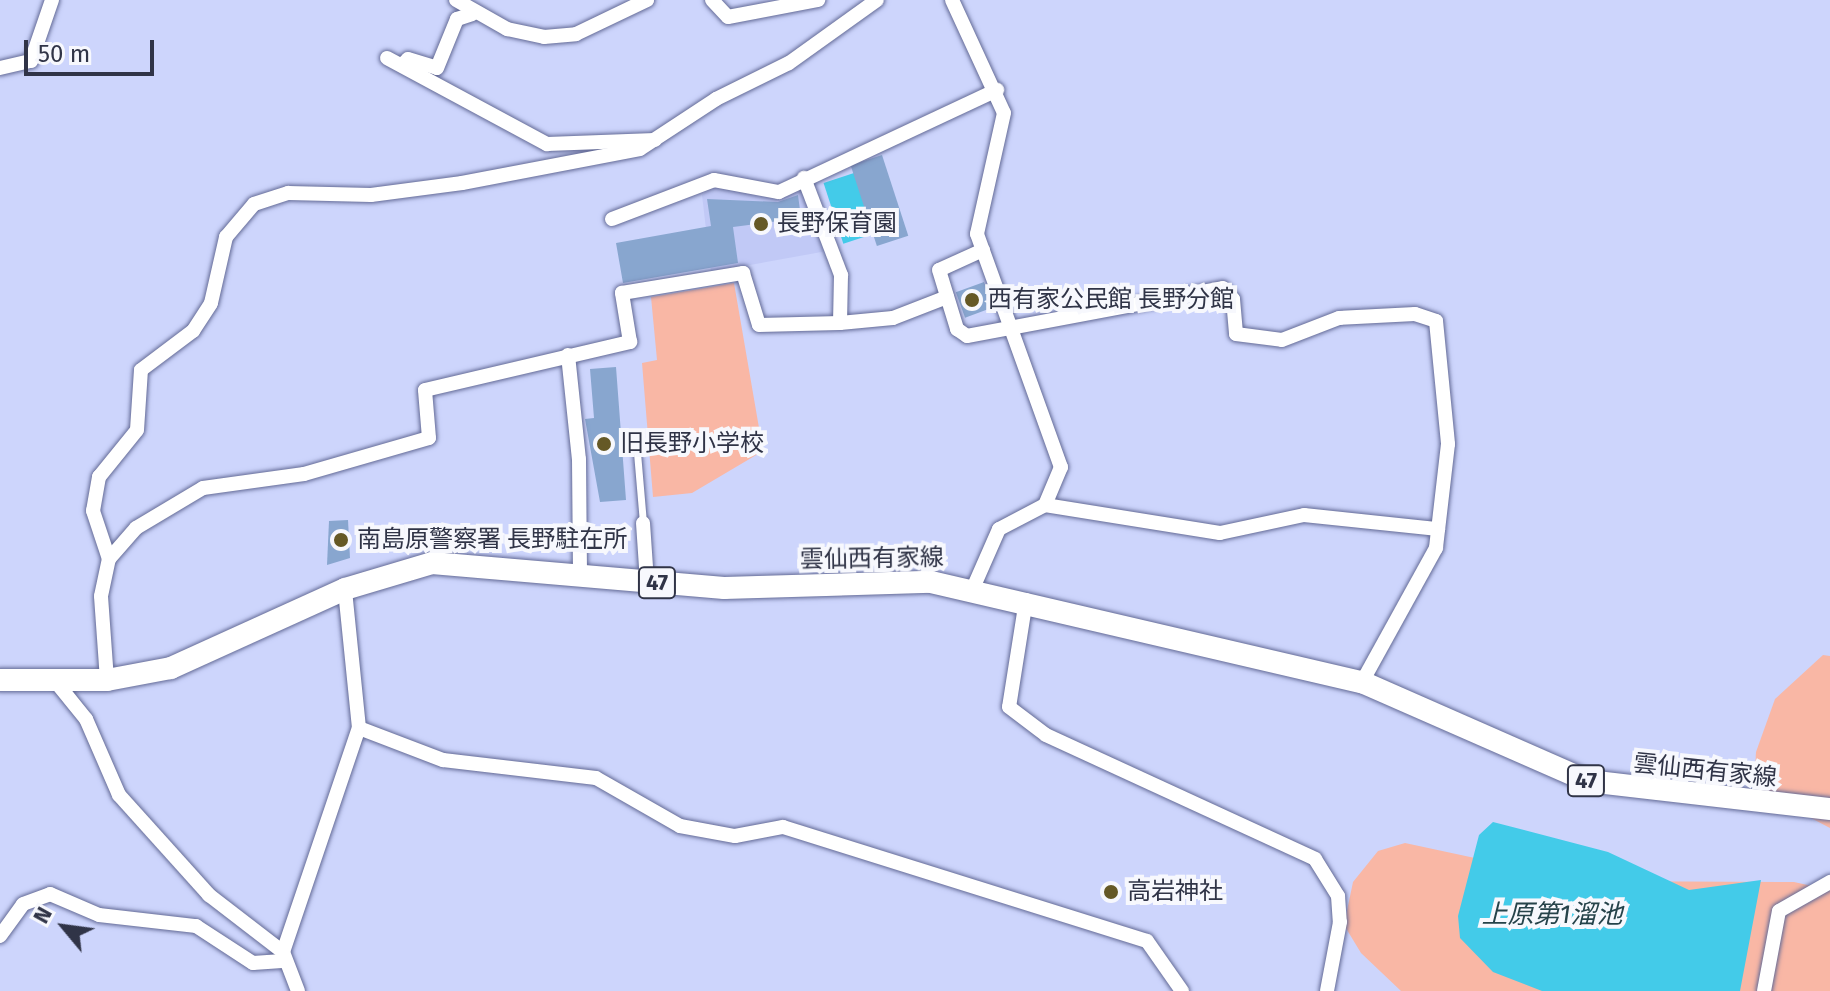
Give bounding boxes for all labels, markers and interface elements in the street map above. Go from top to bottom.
scale bar [28,24,158,74]
text: 50 m [38,40,90,68]
place label: 長野保育園 [777,210,897,238]
marker: 長野保育園 [752,215,770,233]
place label: 西有家公民館 長野分館 [988,286,1234,314]
marker: 西有家公民館 長野分館 [963,291,981,309]
place label: 旧長野小学校 [620,430,764,458]
marker: 旧長野小学校 [595,435,613,453]
place label: 南島原警察署 長野駐在所 [357,526,627,554]
marker: 南島原警察署 長野駐在所 [332,531,350,549]
street label: 雲仙西有家線 [800,543,944,575]
road number: 47 [637,565,677,601]
street label: 雲仙西有家線 [1632,749,1778,793]
road number: 47 [1566,763,1606,799]
place label: 高岩神社 [1127,878,1223,906]
marker: 高岩神社 [1102,883,1120,901]
north arrow [24,887,104,967]
water label: 上原第1溜池 [1481,899,1623,931]
text: N [27,902,58,928]

